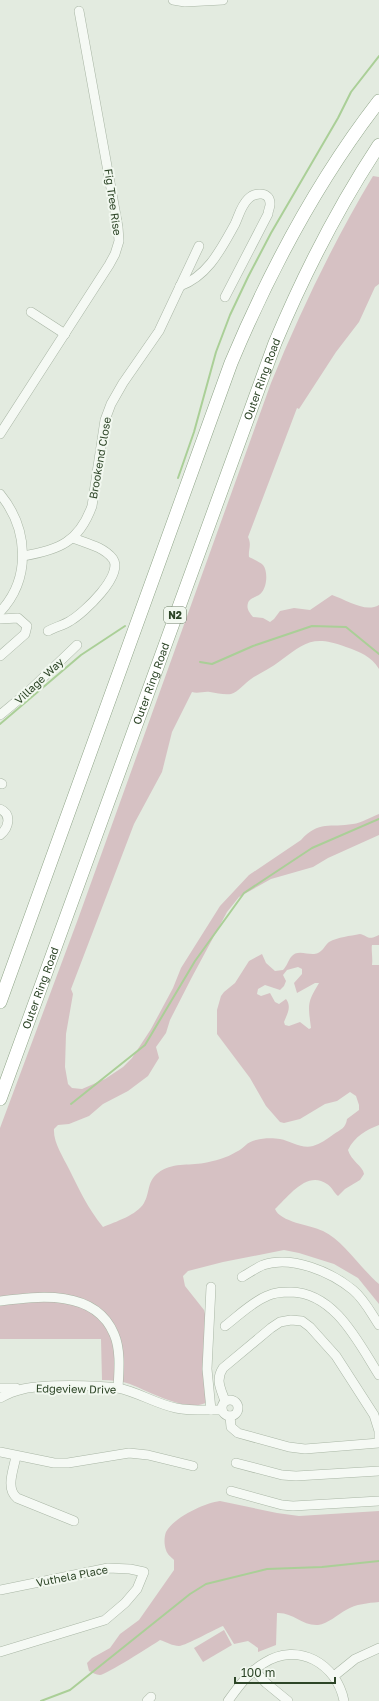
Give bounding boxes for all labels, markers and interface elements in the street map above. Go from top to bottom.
street label: Fig Tree Rise [102,168,125,236]
street label: Outer Ring Road [241,336,282,422]
street label: Brookend Close [86,416,113,500]
road number: N2 [164,607,186,623]
street label: Outer Ring Road [130,641,171,726]
street label: Village Way [12,655,66,706]
street label: Outer Ring Road [19,945,61,1031]
street label: Edgeview Drive [36,1381,116,1396]
street label: Vuthela Place [35,1562,109,1589]
scale bar [235,1659,335,1685]
text: 100 m [241,1665,275,1680]

